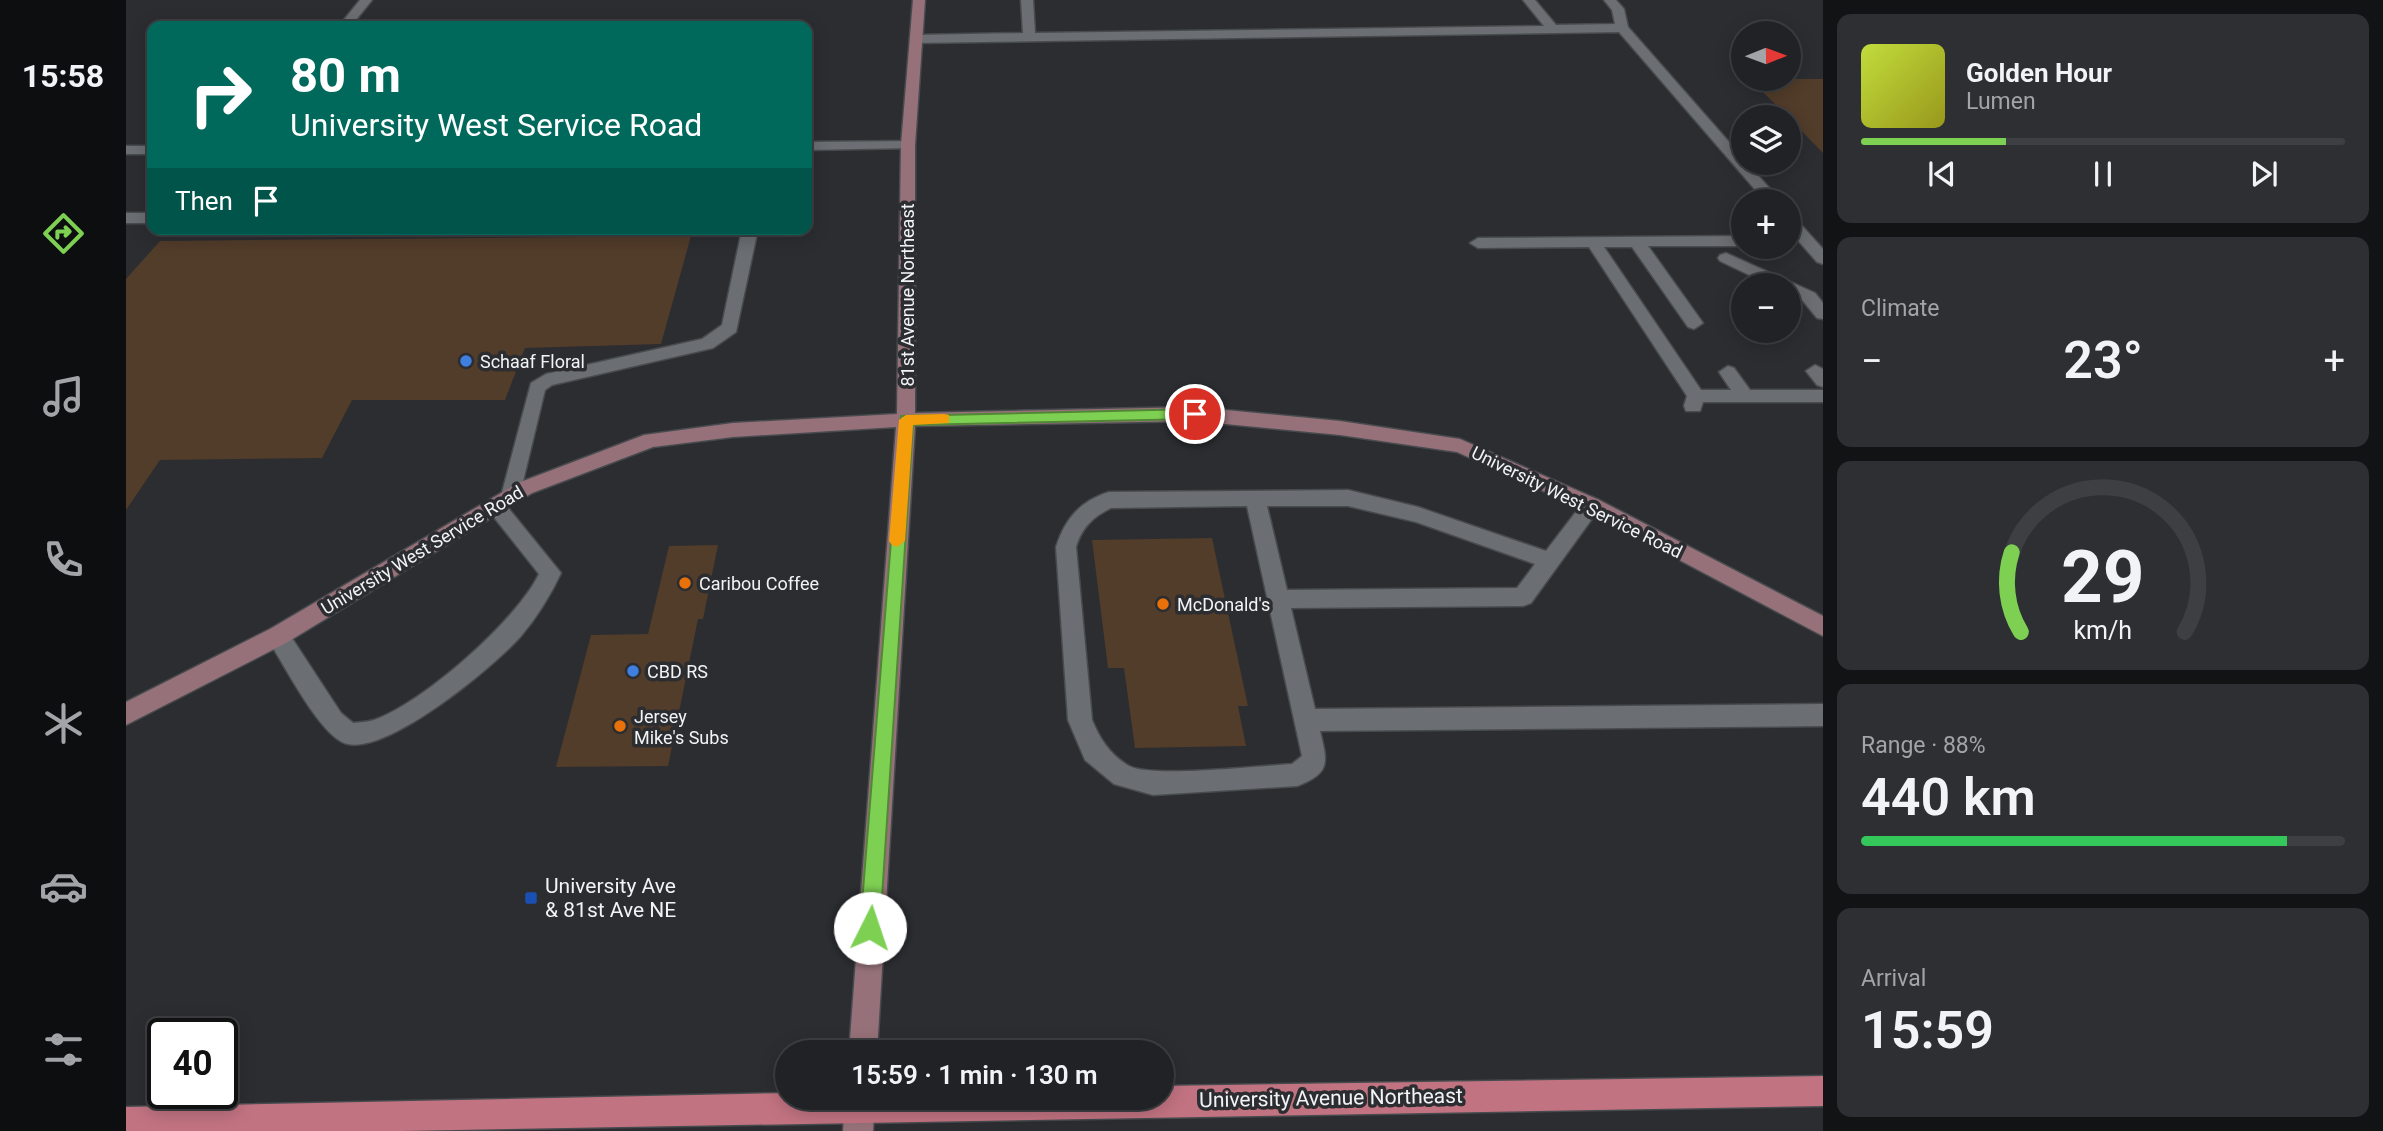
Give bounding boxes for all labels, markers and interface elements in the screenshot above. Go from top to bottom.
north arrow [1731,21,1801,91]
map controls [1731,21,1801,343]
text: 80 m [290,47,401,104]
icon: right [175,49,266,140]
text: 15:58 [22,57,104,95]
text: Golden Hour [1966,58,2112,88]
text: Lumen [1966,88,2036,115]
button: layers [1731,105,1801,175]
text: University West Service Road [290,106,702,144]
icon: previous [1923,155,1961,193]
icon: pause [2084,155,2122,193]
icon: next [2245,155,2283,193]
icon: arrive [247,182,285,220]
text: Then [175,186,233,216]
button: + [1731,189,1801,259]
street label: 81st Avenue Northeast [897,203,918,387]
icon: directions [39,209,88,258]
button: − [1731,273,1801,343]
text: Climate [1861,295,1940,322]
text: 23° [2063,330,2143,391]
text: − [1861,339,1883,383]
text: + [2323,339,2345,383]
place label: Schaaf Floral [480,351,585,372]
marker: Schaaf Floral [458,353,474,369]
icon: music [39,372,88,421]
pin [1165,384,1225,444]
icon: arrive [1176,395,1214,433]
street label: University West Service Road [1468,442,1686,562]
street label: University West Service Road [317,481,527,619]
text: 29 [2061,534,2145,620]
icon: phone [39,535,88,584]
place label: Caribou Coffee [699,573,819,594]
marker: Caribou Coffee [677,575,693,591]
place label: McDonald's [1177,594,1270,615]
marker: McDonald's [1155,596,1171,612]
text: km/h [2074,615,2132,644]
place label: CBD RS [647,661,708,682]
marker: CBD RS [625,663,641,679]
icon: climate [39,699,88,748]
place label: Jersey Mike's Subs [634,706,729,748]
marker: Jersey Mike's Subs [612,718,628,734]
text: Range · 88% [1861,732,1986,759]
text: 440 km [1861,767,2036,828]
icon: car [39,862,88,911]
place label: University Ave & 81st Ave NE [545,874,676,922]
marker: University Ave & 81st Ave NE [523,890,539,906]
position arrow [833,891,907,965]
text: Arrival [1861,965,1926,992]
text: 15:59 [1861,1000,1994,1061]
speed limit sign: 40 [147,1018,238,1109]
icon: filters [39,1025,88,1074]
text: 15:59 · 1 min · 130 m [851,1060,1098,1090]
street label: University Avenue Northeast [1199,1084,1463,1112]

